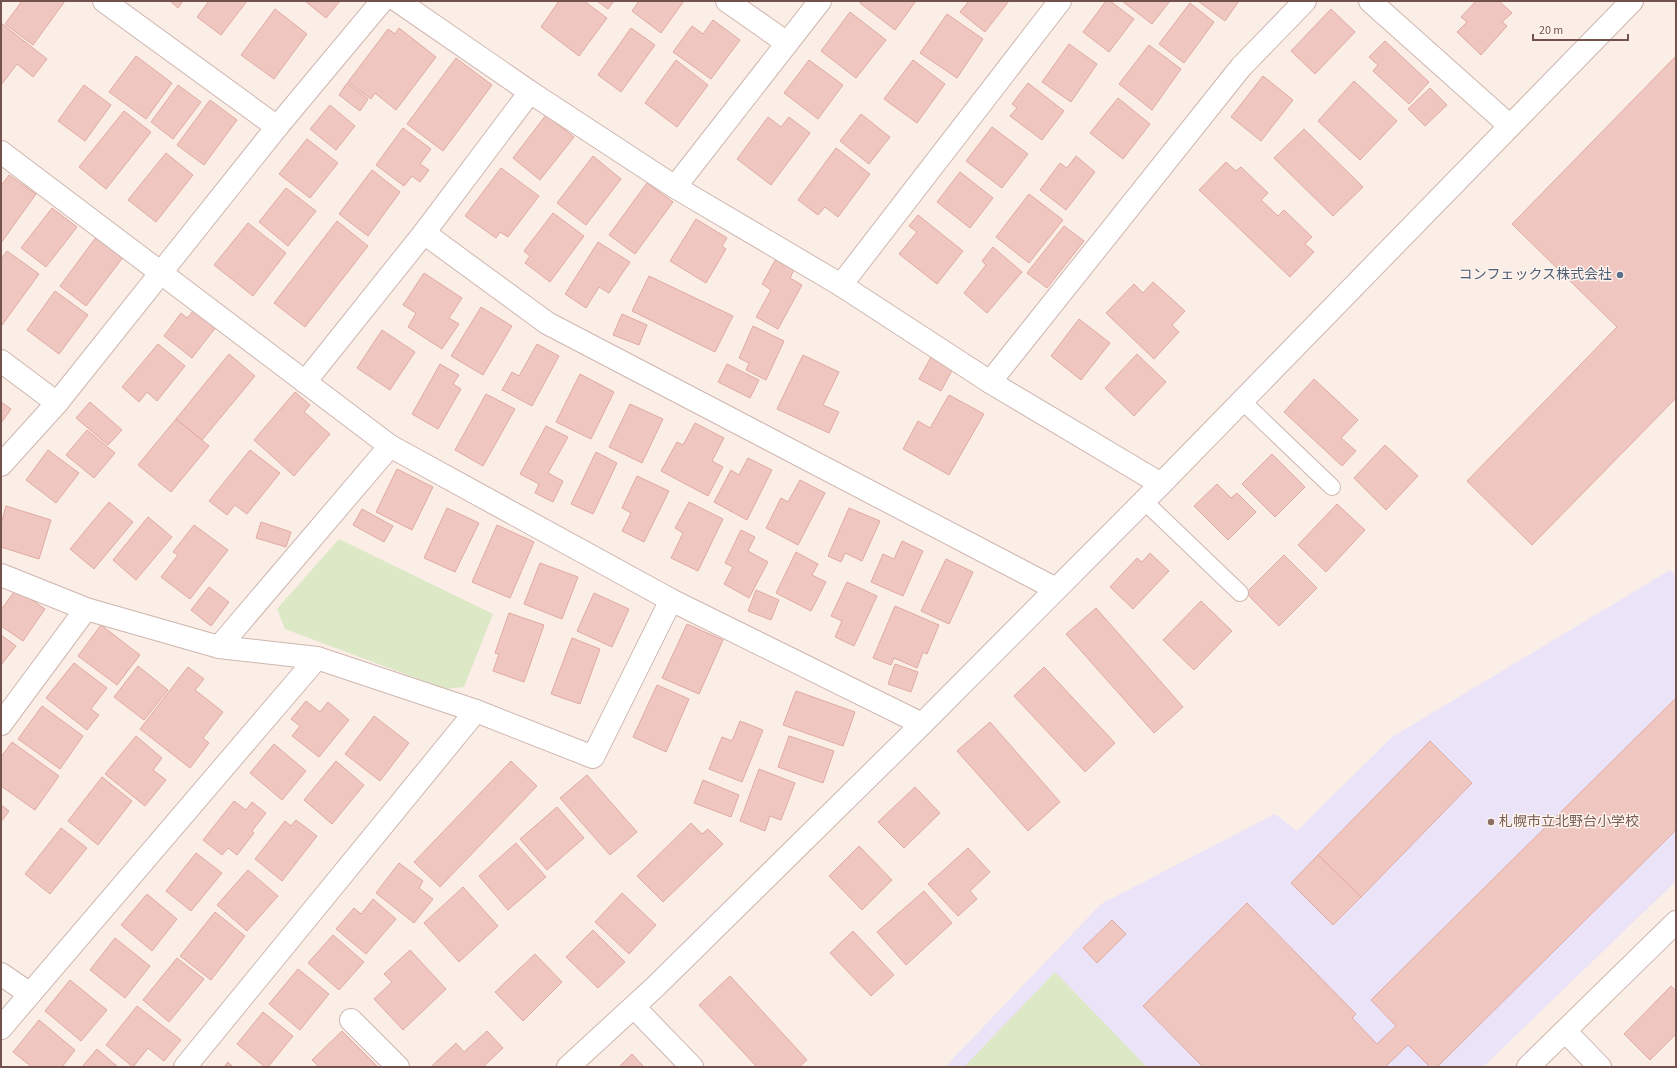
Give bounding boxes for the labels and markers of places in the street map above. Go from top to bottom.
place label: コンフェックス株式会社 [1459,265,1612,285]
marker: コンフェックス株式会社 [1615,270,1625,280]
place label: 札幌市立北野台小学校 [1499,812,1639,832]
marker: 札幌市立北野台小学校 [1486,817,1496,827]

